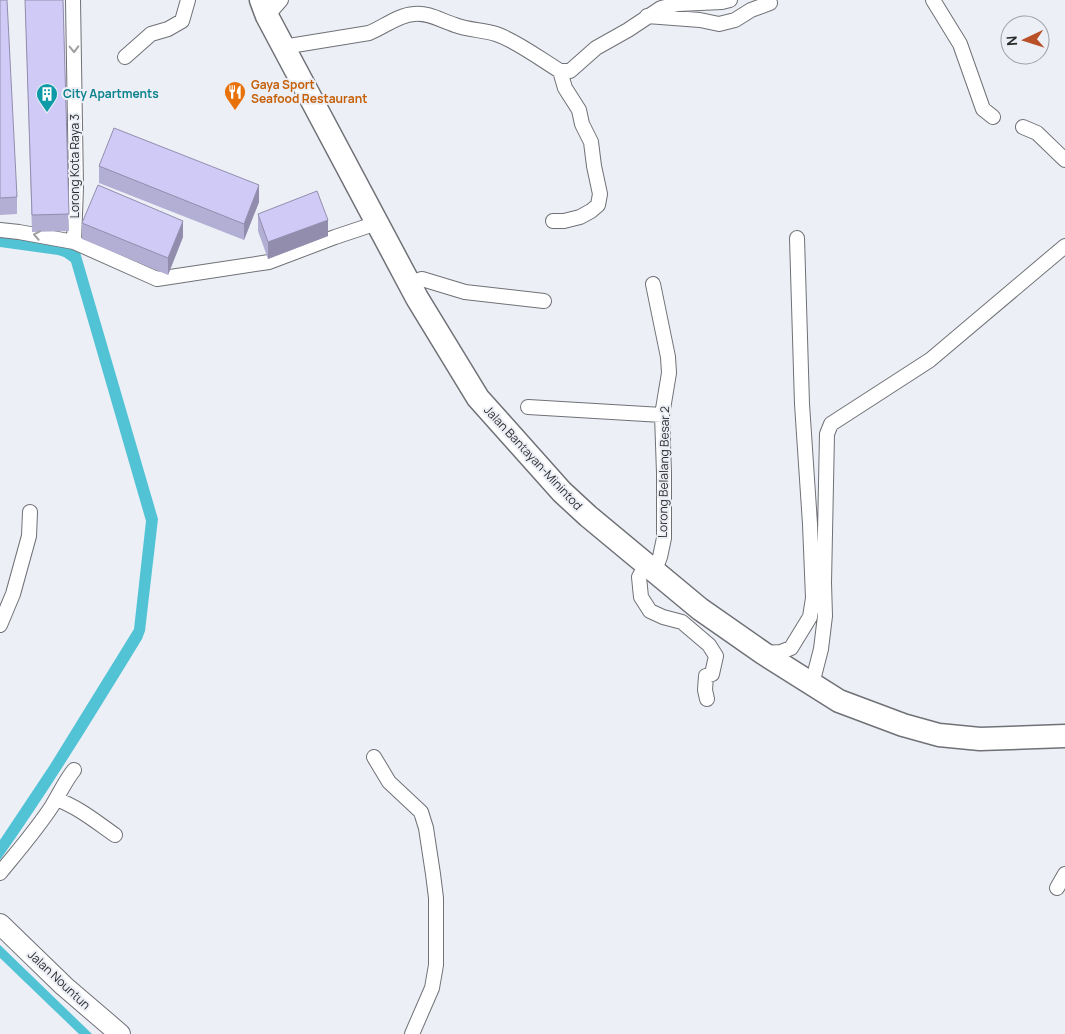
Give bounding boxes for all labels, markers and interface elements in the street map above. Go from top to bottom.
north arrow [1000,15,1050,65]
text: N [1002,35,1021,47]
one-way arrow [69,45,79,53]
place label: Gaya Sport Seafood Restaurant [251,76,367,107]
restaurant icon: Gaya Sport Seafood Restaurant [223,80,247,111]
building icon: City Apartments [35,82,59,113]
place label: City Apartments [63,85,159,102]
street label: Lorong Kota Raya 3 [66,114,83,218]
one-way arrow [33,230,41,241]
street label: Jalan Bantayan-Minintod [480,402,586,514]
street label: Lorong Belalang Besar 2 [654,406,673,538]
street label: Jalan Nountun [24,946,94,1013]

